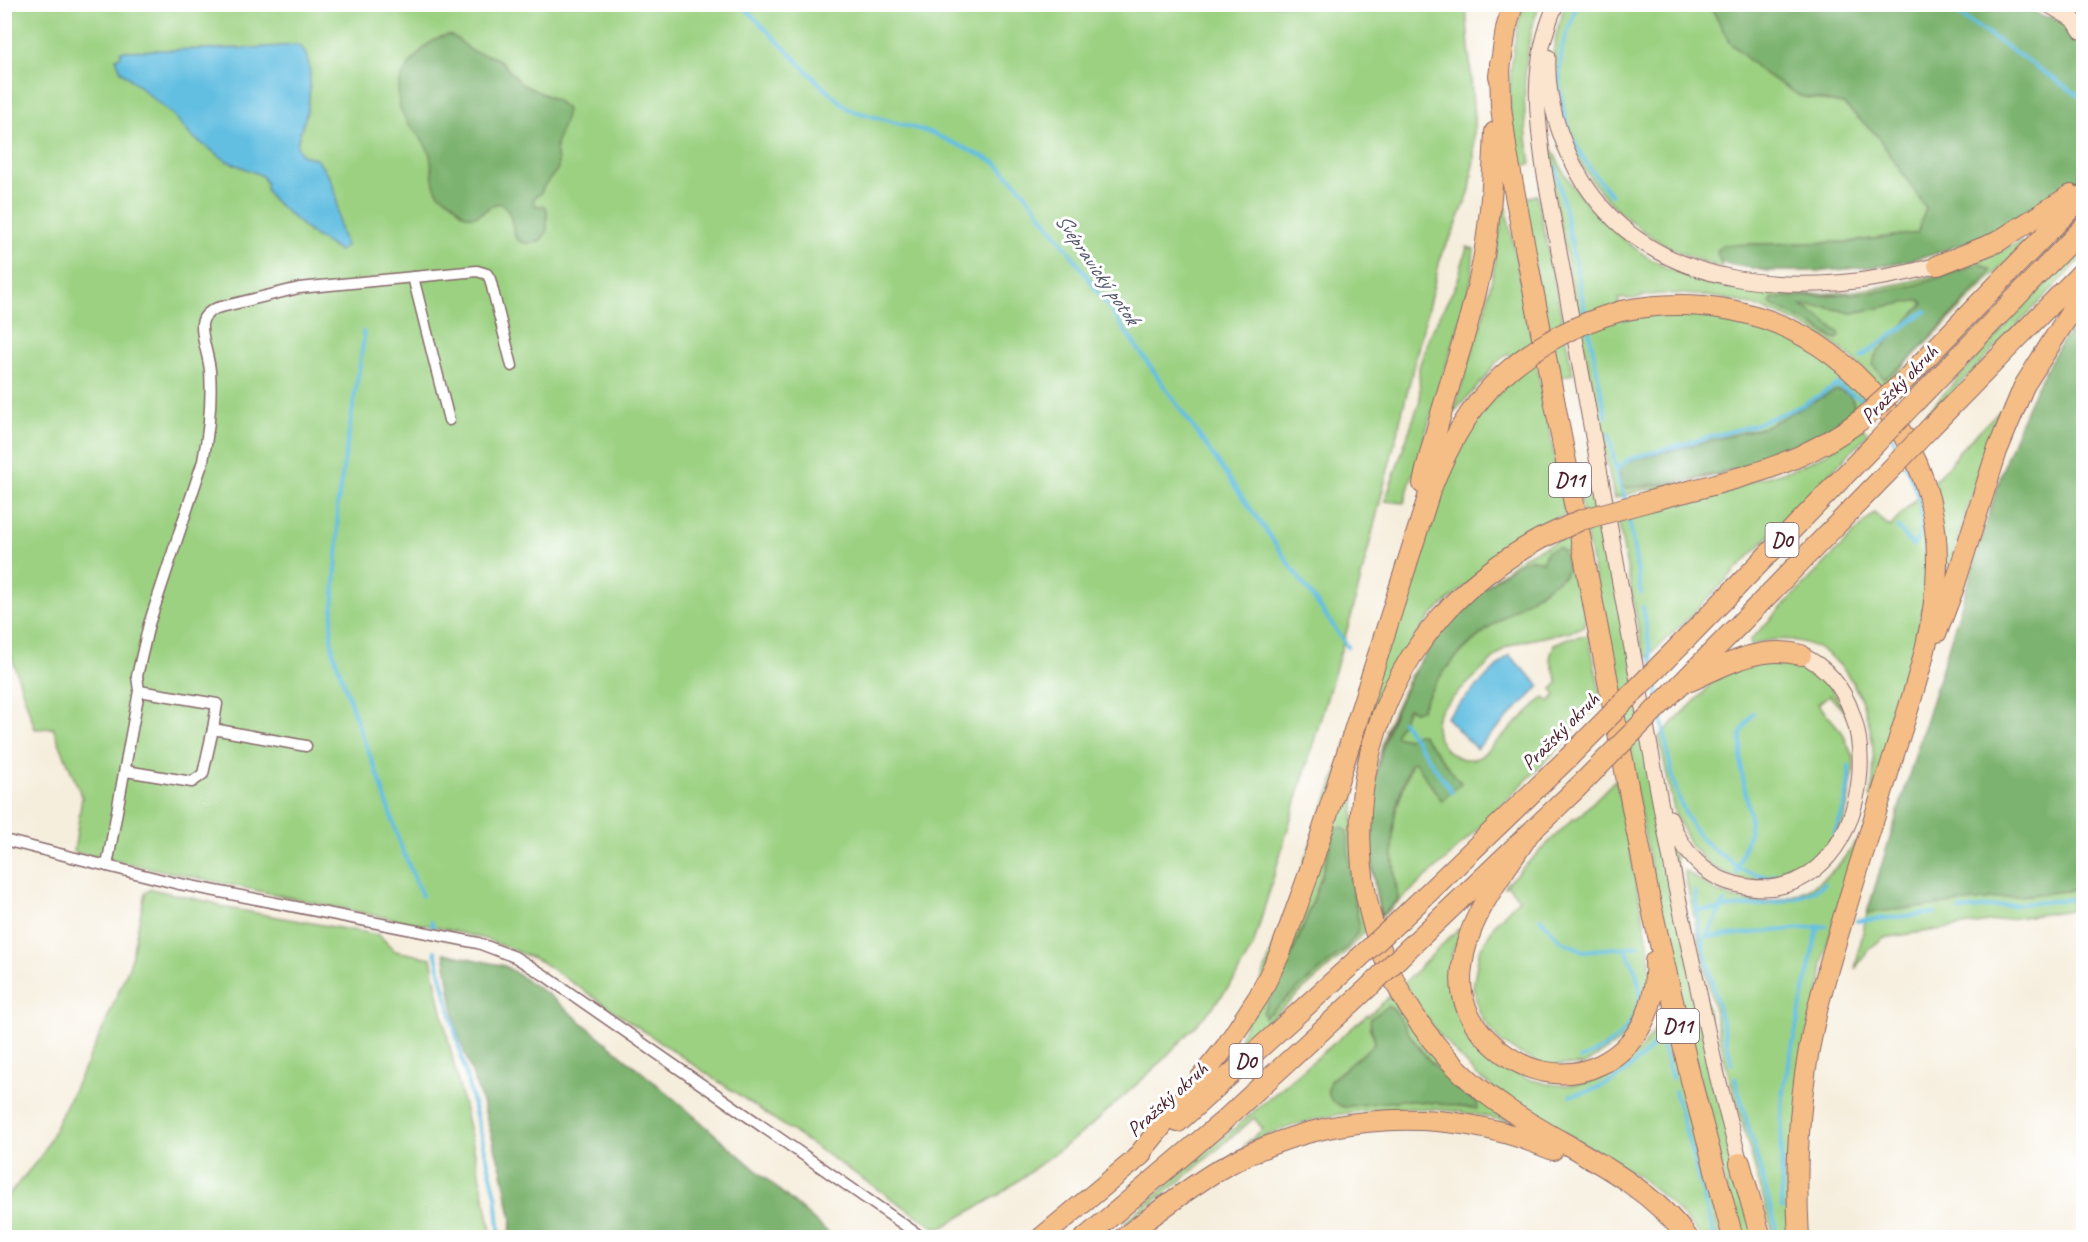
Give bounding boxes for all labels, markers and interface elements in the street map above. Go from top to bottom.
water label: Svépravický potok [1049,208,1148,333]
street label: Pražský okruh [1855,339,1943,429]
road number: D11 [1549,463,1591,497]
road number: D0 [1766,523,1798,557]
street label: Pražský okruh [1515,686,1605,776]
road number: D11 [1657,1009,1699,1043]
road number: D0 [1230,1044,1262,1078]
street label: Pražský okruh [1121,1056,1213,1142]

